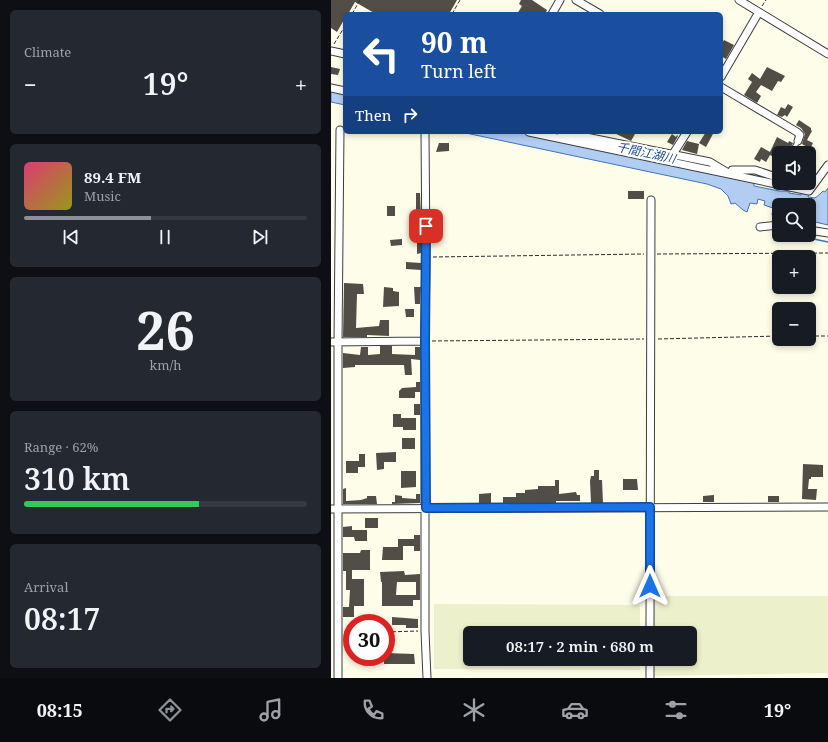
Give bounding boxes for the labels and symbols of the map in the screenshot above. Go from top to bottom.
water label: 千間江湖川 [615,138,679,167]
pin [409,209,443,243]
position arrow [629,565,671,607]
speed limit sign: 30 [343,614,395,666]

